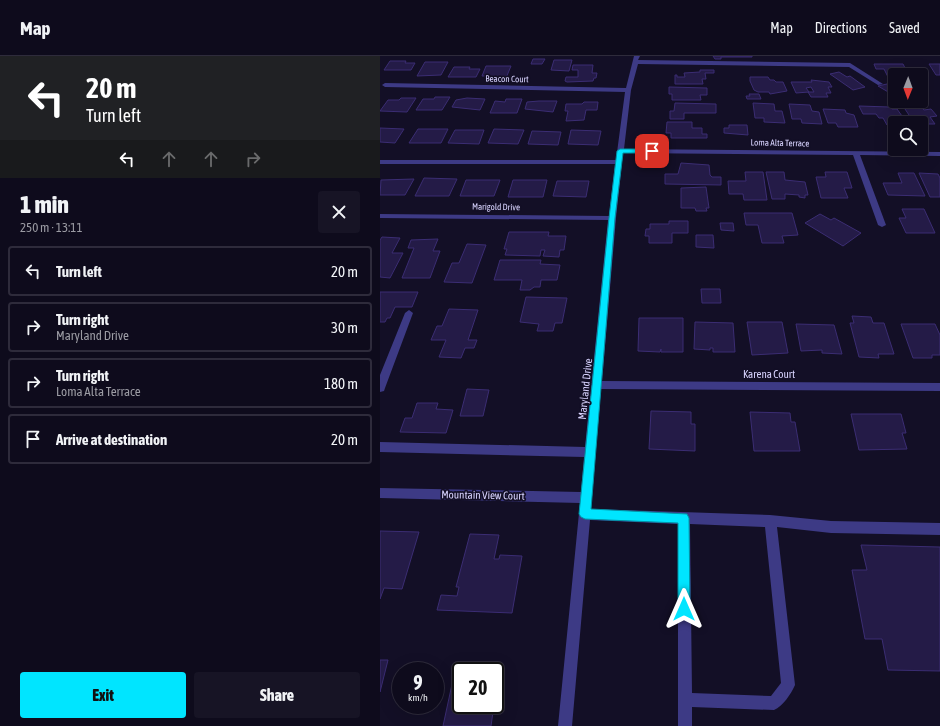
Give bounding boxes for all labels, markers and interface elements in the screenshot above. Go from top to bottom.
text: Map [20,17,51,39]
text: Map [770,20,793,36]
text: Directions [815,20,867,36]
text: Saved [889,20,920,36]
north arrow [888,68,928,108]
map controls [888,68,928,156]
icon: left [20,72,72,124]
text: 20 m [86,72,136,104]
street label: Beacon Court [485,74,529,84]
text: Turn left [86,105,141,126]
button: search [888,116,928,156]
pin [635,134,669,168]
street label: Loma Alta Terrace [751,137,809,149]
icon: arrive [641,140,663,162]
icon: left [116,148,138,170]
icon: ahead [158,148,180,170]
icon: ahead [200,148,222,170]
icon: right [242,148,264,170]
text: 1 min [20,191,69,218]
button: close [318,191,360,233]
street label: Marigold Drive [472,202,520,212]
text: 250 m · 13:11 [20,220,83,235]
icon: left [22,260,44,282]
text: Turn left [56,263,102,280]
text: 20 m [331,263,358,280]
text: Turn right [56,311,109,328]
icon: right [22,316,44,338]
text: 30 m [331,319,358,336]
text: Maryland Drive [56,328,129,343]
street label: Maryland Drive [576,358,594,420]
text: Turn right [56,367,109,384]
street label: Karena Court [743,368,795,380]
icon: right [22,372,44,394]
text: 180 m [324,375,358,392]
text: Loma Alta Terrace [56,384,141,399]
icon: arrive [22,428,44,450]
text: Arrive at destination [56,431,167,448]
text: 20 m [331,431,358,448]
street label: Mountain View Court [441,488,525,502]
position arrow [663,588,705,630]
speed limit sign: 20 [452,662,504,714]
text: 9 [413,671,423,694]
button: Exit [20,672,186,718]
button: Share [194,672,360,718]
text: km/h [408,692,428,703]

